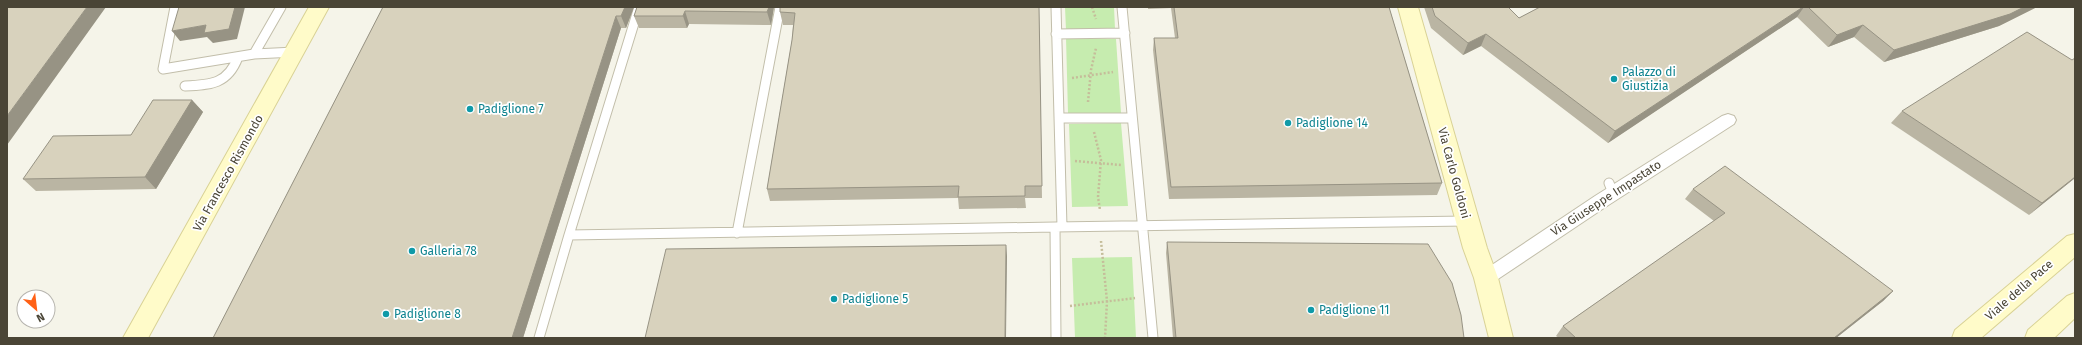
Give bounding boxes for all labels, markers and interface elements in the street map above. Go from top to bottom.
place label: Palazzo di Giustizia [1622,65,1676,93]
marker: Palazzo di Giustizia [1609,74,1619,84]
place label: Padiglione 7 [478,102,544,116]
marker: Padiglione 7 [465,104,475,114]
street label: Via Francesco Rismondo [190,112,266,234]
place label: Padiglione 14 [1296,116,1368,130]
marker: Padiglione 14 [1283,118,1293,128]
street label: Via Carlo Goldoni [1435,126,1473,220]
street label: Via Giuseppe Impastato [1548,157,1664,239]
place label: Galleria 78 [420,244,477,258]
marker: Galleria 78 [407,246,417,256]
street label: Viale della Pace [1982,257,2056,323]
north arrow [16,289,56,329]
place label: Padiglione 5 [842,292,908,306]
marker: Padiglione 5 [829,294,839,304]
place label: Padiglione 11 [1319,303,1390,317]
marker: Padiglione 11 [1306,305,1316,315]
place label: Padiglione 8 [394,307,461,321]
marker: Padiglione 8 [381,309,391,319]
text: N [34,310,47,325]

